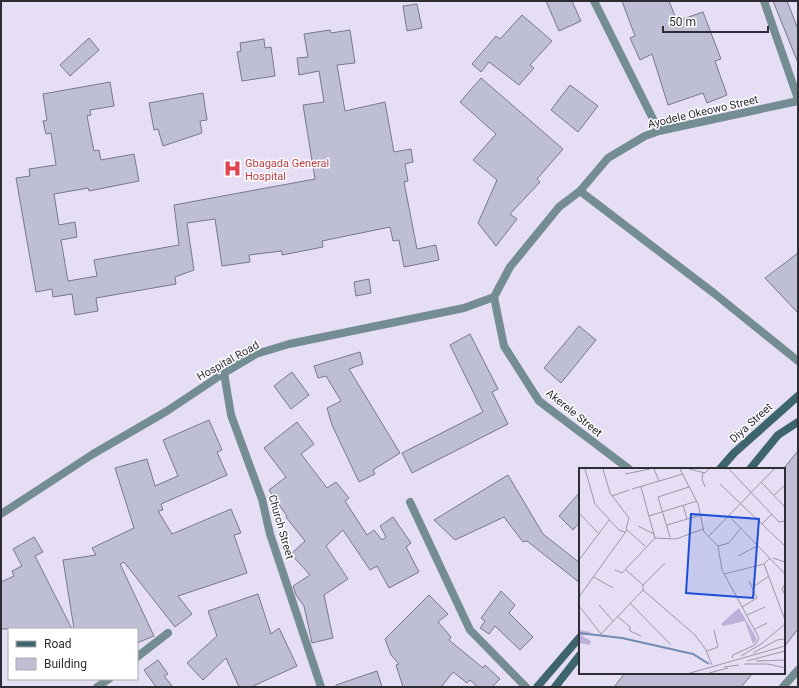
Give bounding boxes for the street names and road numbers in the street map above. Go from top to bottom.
street label: Ayodele Okeowo Street [646,93,760,131]
street label: Hospital Road [195,339,261,383]
street label: Akerele Street [543,386,605,440]
street label: Diya Street [727,400,775,445]
street label: Church Street [266,493,297,561]

